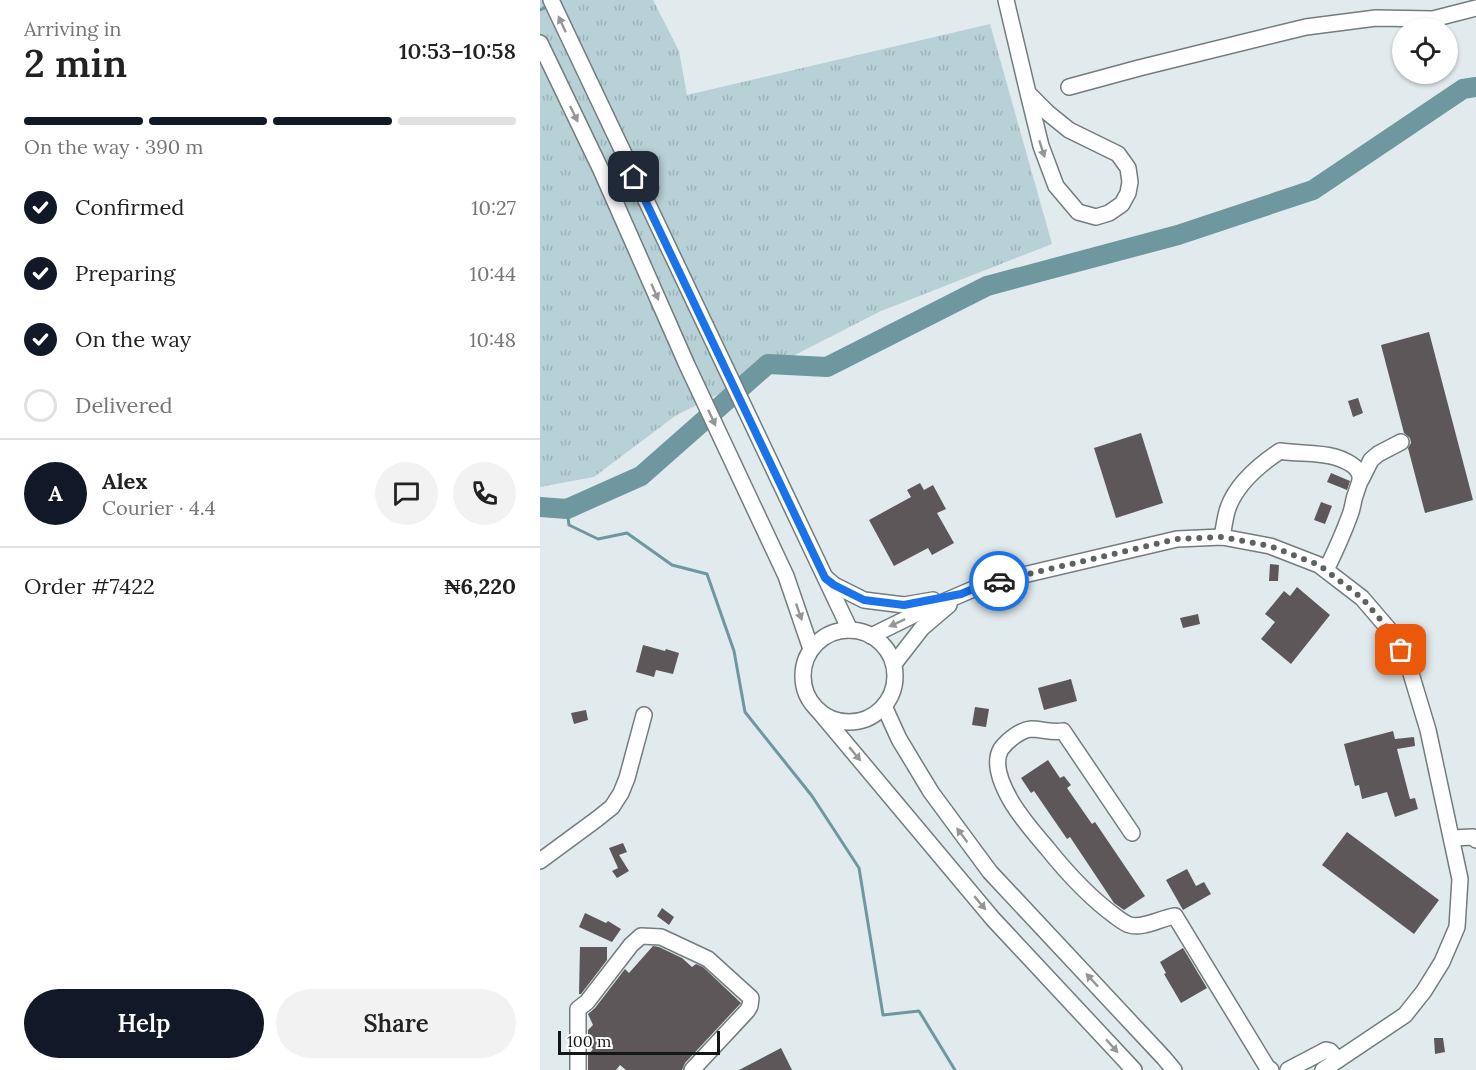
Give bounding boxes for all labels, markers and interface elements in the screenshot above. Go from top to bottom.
text: Arriving in [24,16,121,41]
one-way arrow [557,16,566,33]
map controls [1392,18,1458,84]
button: locate [1392,18,1458,84]
text: 10:53–10:58 [399,37,516,65]
text: 2 min [24,38,127,88]
one-way arrow [569,106,579,123]
text: On the way · 390 m [24,134,203,159]
one-way arrow [1038,140,1048,158]
pin [608,151,659,202]
icon: home [617,160,650,193]
icon: check [24,191,57,224]
text: Confirmed [75,193,184,221]
text: 10:27 [471,195,516,220]
icon: check [24,257,57,290]
text: Preparing [75,259,175,287]
text: 10:44 [470,261,516,286]
one-way arrow [650,283,659,300]
icon: check [24,323,57,356]
text: On the way [75,325,191,353]
text: 10:48 [469,327,516,352]
text: Delivered [75,391,173,419]
one-way arrow [707,409,716,426]
button: chat [375,462,438,525]
button: phone [453,462,516,525]
text: Alex [102,467,147,495]
text: A [48,479,63,507]
text: Courier · 4.4 [102,495,216,520]
courier [969,551,1029,611]
icon: car [983,565,1016,598]
text: Order #7422 [24,572,155,600]
text: ₦6,220 [445,572,516,600]
one-way arrow [794,604,804,622]
one-way arrow [888,619,905,628]
pin [1375,624,1426,675]
icon: bag [1384,633,1417,666]
one-way arrow [848,746,861,762]
one-way arrow [957,827,969,842]
one-way arrow [973,896,985,911]
one-way arrow [1085,973,1099,988]
button: Help [24,989,264,1058]
button: Share [276,989,516,1058]
scale bar [558,1028,720,1056]
text: 100 m [567,1031,611,1051]
one-way arrow [1105,1039,1119,1053]

